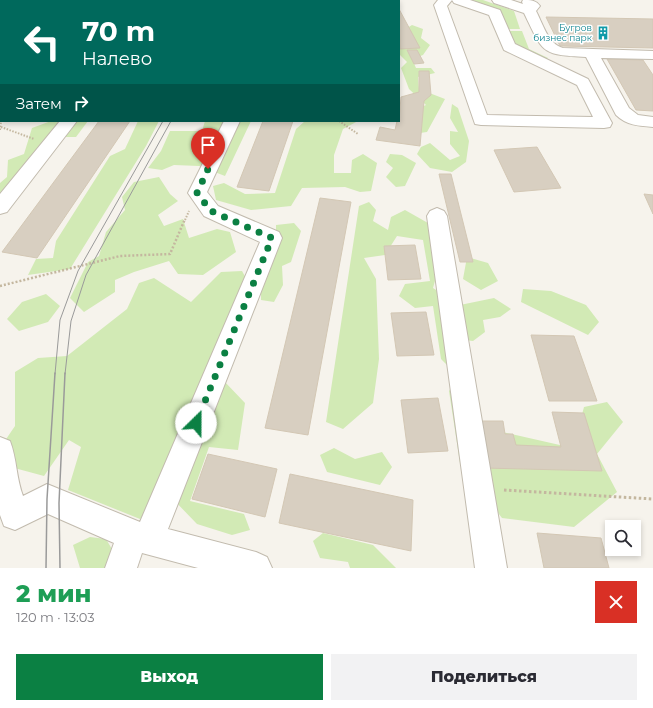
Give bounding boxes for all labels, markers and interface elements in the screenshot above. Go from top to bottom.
text: 70 m [82,14,155,48]
icon: left [16,16,68,68]
place label: Бугров бизнес парк [533,22,593,43]
building icon: Бугров бизнес парк [595,25,611,41]
text: Налево [82,48,152,70]
icon: right [70,92,92,114]
text: Затем [16,94,62,113]
pin [191,128,225,169]
icon: arrive [197,134,219,156]
position arrow [175,402,217,444]
map controls [605,520,641,556]
button: search [605,520,641,556]
text: 2 мин [16,579,91,608]
button: close [595,581,637,623]
text: 120 m · 13:03 [16,609,95,625]
button: Выход [16,654,323,700]
button: Поделиться [331,654,637,700]

